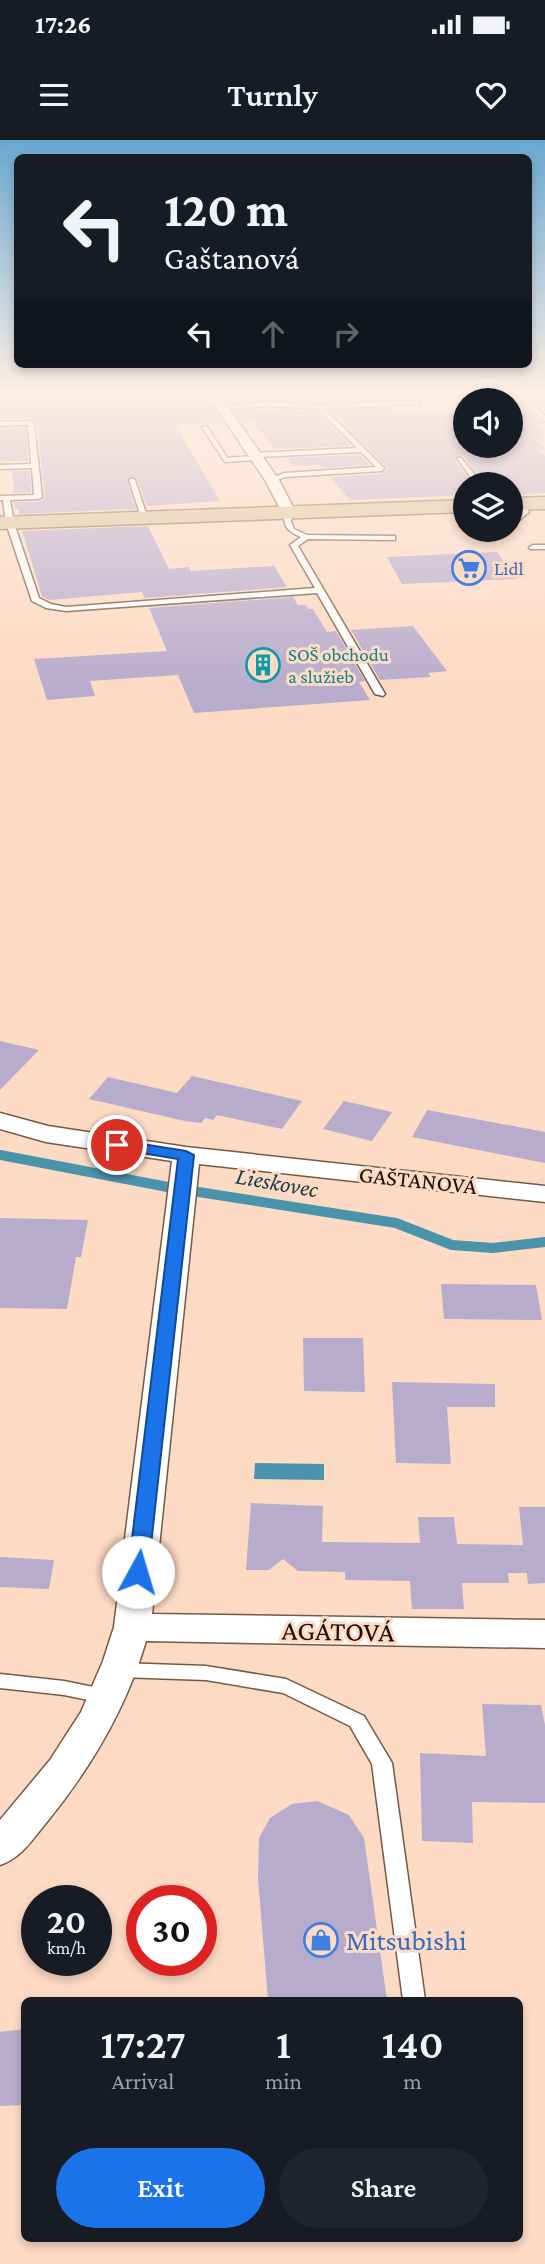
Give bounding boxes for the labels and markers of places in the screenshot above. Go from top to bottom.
supermarket icon: Lidl [450,549,488,587]
place label: Lidl [494,558,523,579]
place label: SOŠ obchodu a služieb [288,644,389,687]
building icon: SOŠ obchodu a služieb [244,646,282,684]
pin [87,1115,147,1175]
shop icon: Mitsubishi [302,1921,340,1959]
place label: Mitsubishi [346,1925,466,1956]

